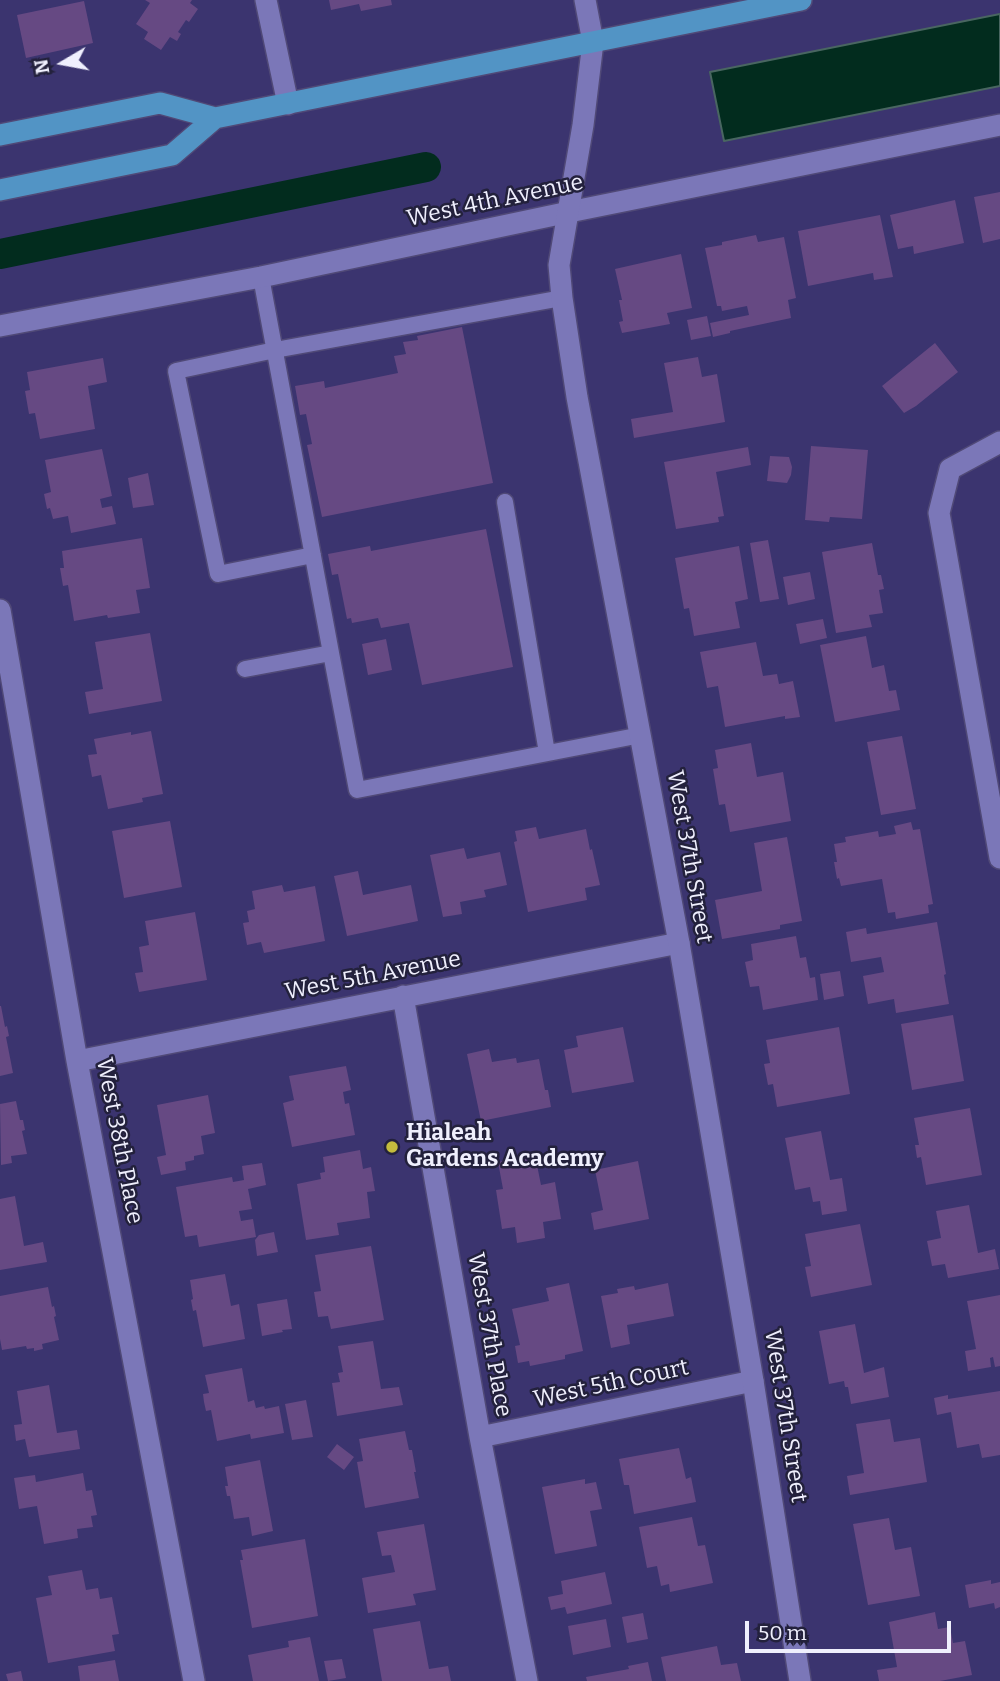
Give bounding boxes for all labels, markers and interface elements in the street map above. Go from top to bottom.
north arrow [28,28,98,98]
text: N [29,58,54,76]
street label: West 4th Avenue [404,169,586,233]
street label: West 37th Street [660,768,718,946]
street label: West 5th Avenue [283,945,463,1007]
street label: West 38th Place [89,1056,149,1226]
place label: Hialeah Gardens Academy [406,1120,603,1174]
marker: Hialeah Gardens Academy [384,1139,400,1155]
street label: West 37th Place [461,1251,517,1419]
street label: West 37th Street [758,1327,812,1505]
street label: West 5th Court [531,1354,691,1414]
scale bar [748,1608,954,1652]
text: 50 m [758,1620,807,1646]

